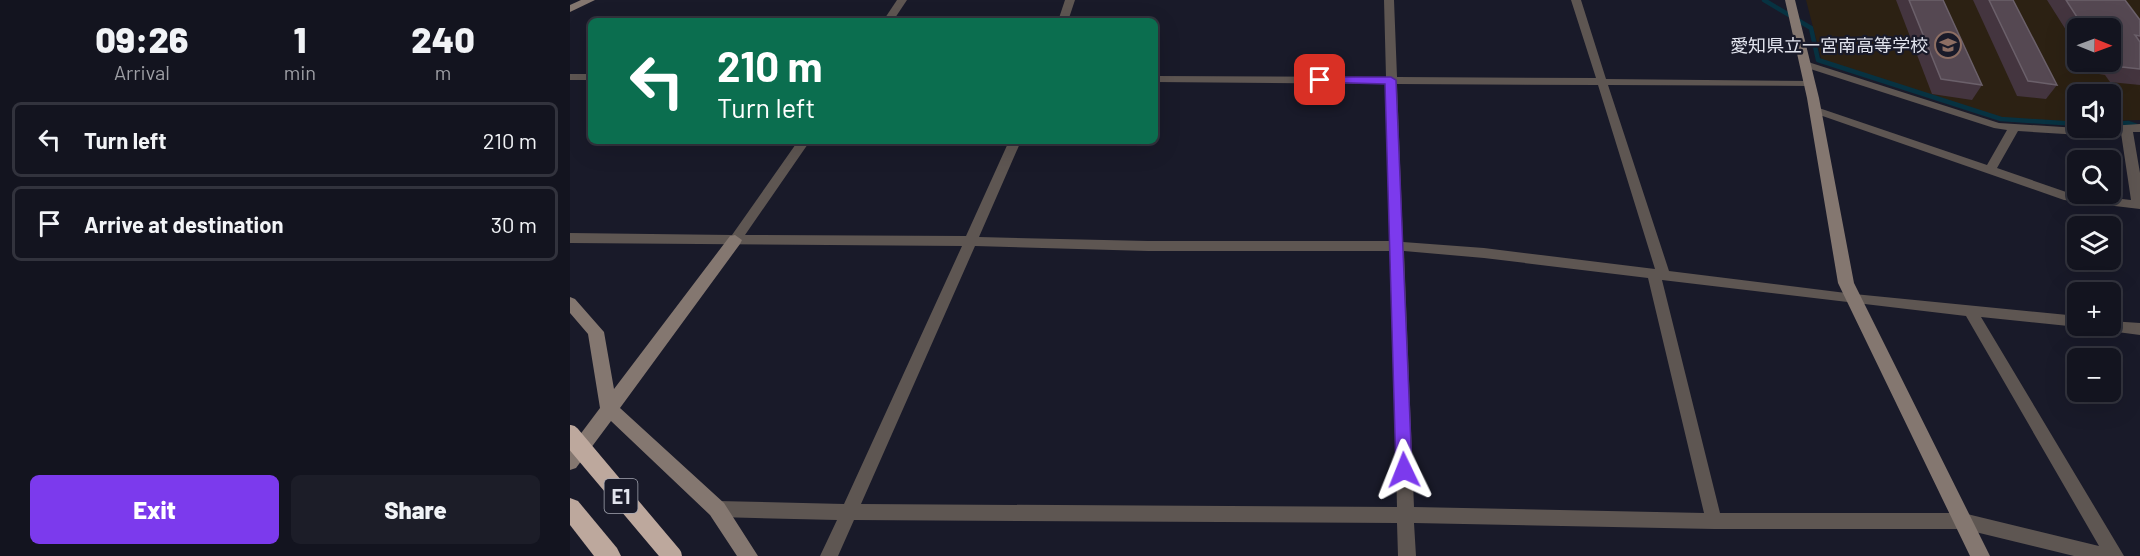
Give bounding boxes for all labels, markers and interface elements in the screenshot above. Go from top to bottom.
text: 09:26 [95,17,188,60]
text: 1 [294,17,306,60]
text: 240 [411,17,475,60]
north arrow [2067,18,2121,72]
map controls [2067,18,2121,402]
school or university icon: 愛知県立一宮南高等学校 [1933,30,1963,60]
place label: 愛知県立一宮南高等学校 [1730,34,1928,56]
text: 210 m [717,40,823,90]
icon: left [618,42,696,120]
pin [1294,54,1345,105]
text: Arrival [114,60,170,84]
text: min [284,60,316,84]
text: m [435,60,451,84]
icon: arrive [1303,63,1336,96]
button: sound [2067,84,2121,138]
text: Turn left [717,91,815,123]
icon: left [33,123,66,156]
text: Turn left [84,127,167,153]
text: 210 m [483,127,537,153]
button: search [2067,150,2121,204]
icon: arrive [33,207,66,240]
text: Arrive at destination [84,211,283,237]
text: 30 m [491,211,537,237]
button: layers [2067,216,2121,270]
button: + [2067,282,2121,336]
button: − [2067,348,2121,402]
position arrow [1372,438,1436,502]
button: Exit [30,475,279,544]
button: Share [291,475,540,544]
road number: E1 [604,479,638,513]

